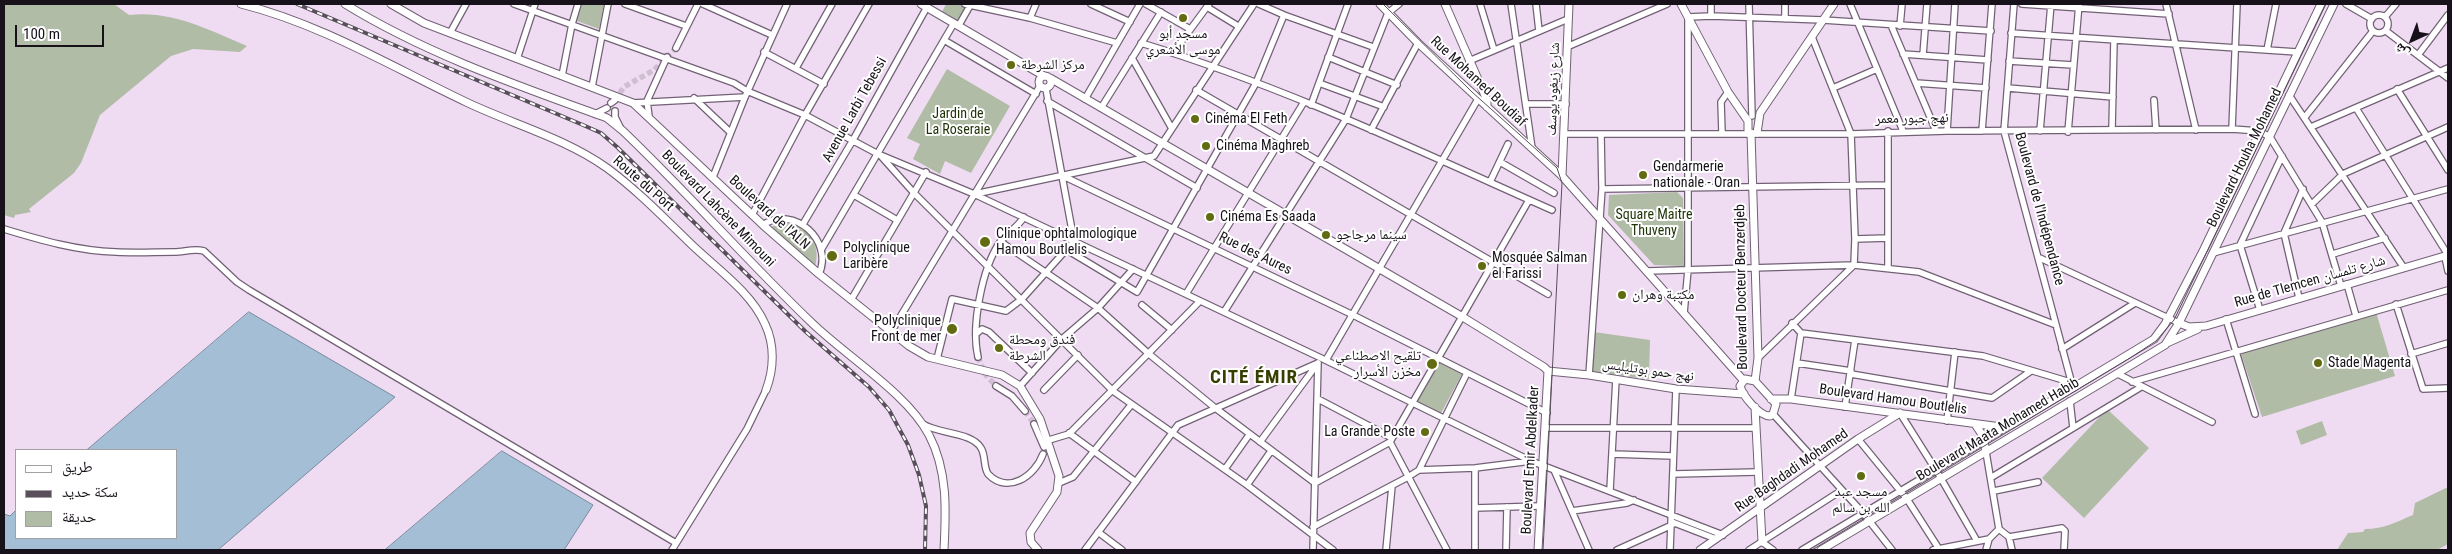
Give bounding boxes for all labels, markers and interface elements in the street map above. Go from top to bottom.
marker: مسجد أبو موسى الأشعري [1177,12,1189,24]
scale bar [18,15,106,47]
north arrow [2387,15,2437,65]
text: 100 m [23,25,60,43]
place label: مسجد أبو موسى الأشعري [1146,26,1220,58]
street label: Rue Mohamed Boudiaf [1427,33,1529,131]
text: ش [2391,40,2413,62]
street label: شارع زيغود يوسف [1544,42,1564,136]
street label: Avenue Larbi Tebessi [819,55,891,165]
place label: مركز الشرطة [1021,57,1085,73]
marker: مركز الشرطة [1005,59,1017,71]
street label: Boulevard Houha Mohamed [2204,86,2286,230]
park label: Jardin de La Roseraie [926,106,990,138]
street label: نهج جبور معمر [1875,110,1949,128]
place label: Cinéma El Feth [1205,111,1287,127]
marker: Cinéma El Feth [1189,113,1201,125]
street label: Boulevard de l'Indépendance [2010,131,2068,287]
place label: Cinéma Maghreb [1216,138,1310,154]
marker: Cinéma Maghreb [1200,140,1212,152]
street label: Boulevard Lahcène Mimouni [658,147,778,271]
street label: Route du Port [609,153,677,215]
place label: Gendarmerie nationale - Oran [1653,159,1740,192]
marker: Gendarmerie nationale - Oran [1637,169,1649,181]
street label: Boulevard de l'ALN [725,172,813,254]
street label: Boulevard Docteur Benzerdjeb [1732,204,1752,370]
park label: Square Maitre Thuveny [1616,207,1692,240]
place label: Cinéma Es Saada [1220,209,1316,225]
marker: Cinéma Es Saada [1204,211,1216,223]
place label: Clinique ophtalmologique Hamou Boutlelis [996,226,1137,258]
place label: سينما مرجاجو [1336,227,1407,243]
street label: Rue des Aures [1216,229,1294,279]
marker: سينما مرجاجو [1320,229,1332,241]
marker: Clinique ophtalmologique Hamou Boutlelis [978,235,992,249]
place label: Polyclinique Laribère [843,240,910,272]
marker: Polyclinique Laribère [825,249,839,263]
place label: Mosquée Salman el Farissi [1492,250,1587,282]
street label: Rue de Tlemcen شارع تلمسان [2233,252,2387,312]
marker: Mosquée Salman el Farissi [1476,260,1488,272]
place label: مكتبة وهران [1632,287,1694,303]
marker: مكتبة وهران [1616,289,1628,301]
place label: Polyclinique Front de mer [871,313,941,346]
marker: Polyclinique Front de mer [945,322,959,336]
place label: فندق ومحطة الشرطة [1009,332,1075,364]
marker: فندق ومحطة الشرطة [993,342,1005,354]
place label: تلقيح الاصطناعي مخزن الأسرار [1335,348,1421,381]
place label: Stade Magenta [2328,355,2411,371]
street label: نهج حمو بوتليليس [1601,356,1695,386]
marker: تلقيح الاصطناعي مخزن الأسرار [1425,357,1439,371]
marker: Stade Magenta [2312,357,2324,369]
district label: CITÉ ÉMIR [1209,367,1299,389]
street label: Boulevard Maata Mohamed Habib [1914,375,2082,485]
street label: Boulevard Hamou Boutlelis [1818,381,1968,419]
street label: Boulevard Emir Abdelkader [1519,385,1543,535]
place label: La Grande Poste [1324,424,1415,440]
marker: La Grande Poste [1419,426,1431,438]
street label: Rue Baghdadi Mohamed [1732,426,1852,516]
legend [15,449,178,539]
text: طريق [62,458,93,476]
marker: مسجد عبد الله بن سالم [1855,470,1867,482]
text: سكة حديد [62,483,118,501]
place label: مسجد عبد الله بن سالم [1832,484,1890,516]
text: حديقة [62,508,96,526]

